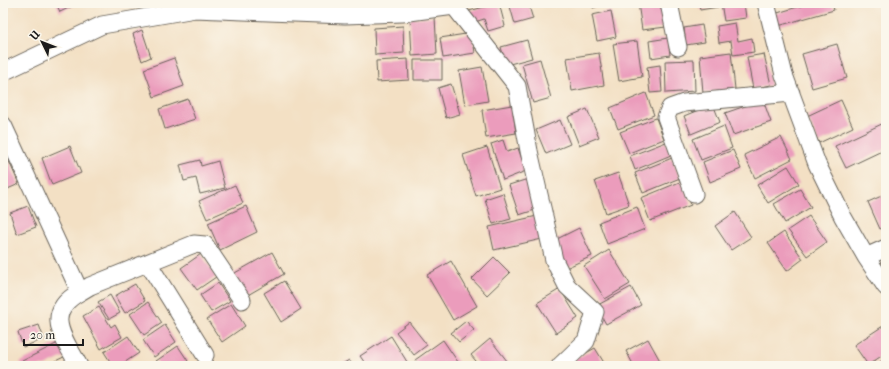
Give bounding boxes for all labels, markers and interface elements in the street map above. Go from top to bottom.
north arrow [22,22,62,62]
text: U [27,28,43,44]
scale bar [24,321,83,347]
text: 20 m [30,328,55,342]

